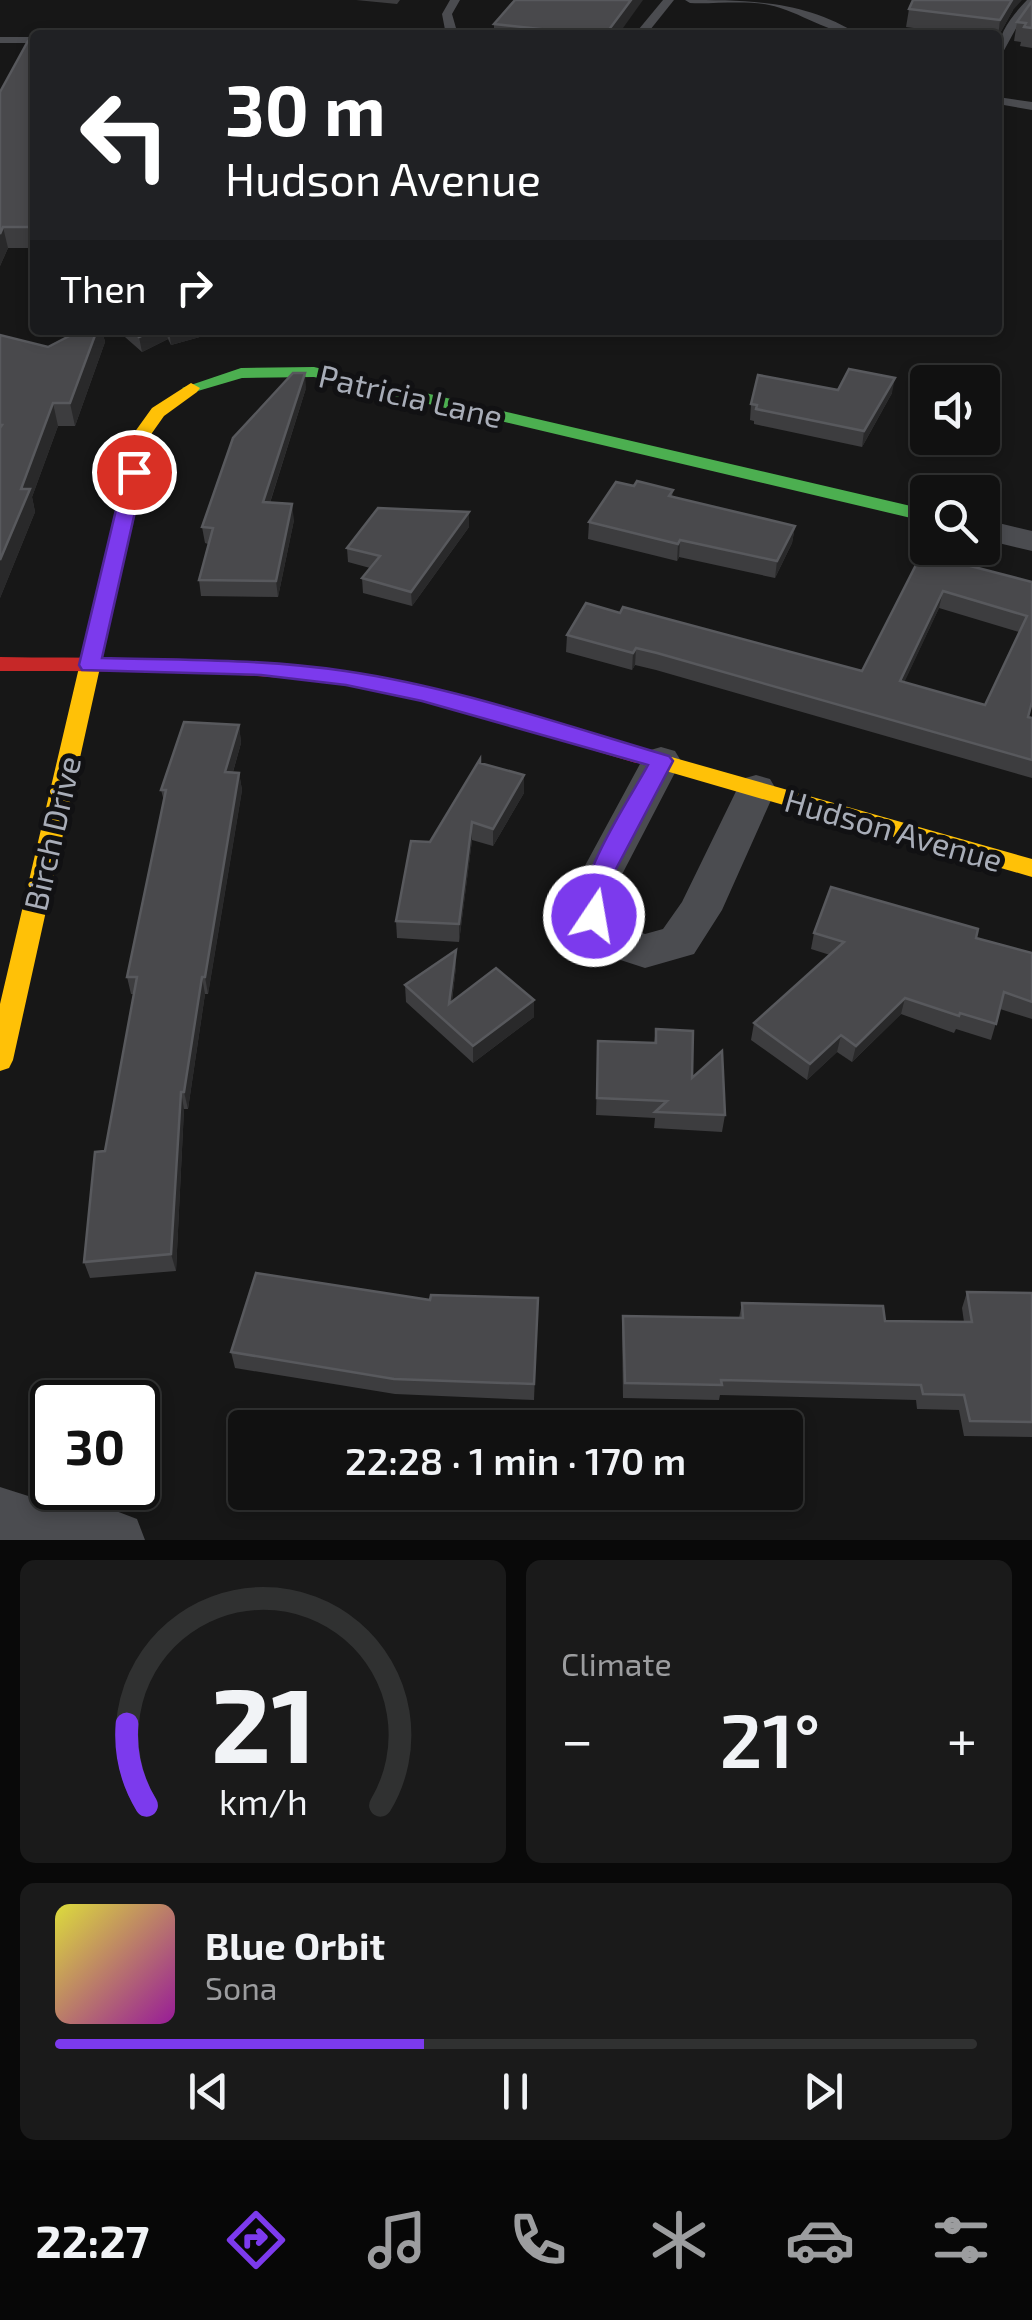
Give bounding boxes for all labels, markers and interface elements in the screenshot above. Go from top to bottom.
text: 30 m [225,66,386,150]
icon: left [60,70,190,200]
text: Hudson Avenue [225,151,541,205]
icon: right [167,260,222,315]
text: Then [60,265,147,311]
street label: Patricia Lane [315,355,507,435]
map controls [910,365,1000,565]
button: sound [910,365,1000,455]
pin [92,430,177,515]
icon: arrive [107,445,162,500]
button: search [910,475,1000,565]
street label: Birch Drive [15,752,87,914]
street label: Hudson Avenue [781,780,1007,878]
position arrow [542,864,646,968]
speed limit sign: 30 [30,1380,160,1510]
text: 22:28 · 1 min · 170 m [345,1437,686,1483]
text: Climate [561,1644,672,1682]
text: 21 [210,1659,316,1784]
text: 21° [720,1693,820,1783]
text: − [561,1705,593,1771]
text: + [947,1705,977,1771]
text: km/h [219,1779,307,1822]
text: Blue Orbit [205,1922,385,1968]
text: Sona [205,1968,277,2006]
icon: previous [181,2064,236,2119]
icon: pause [488,2064,543,2119]
icon: next [796,2064,851,2119]
icon: directions [221,2205,291,2275]
icon: music [362,2205,432,2275]
icon: phone [503,2205,573,2275]
icon: climate [644,2205,714,2275]
icon: car [785,2205,855,2275]
icon: filters [926,2205,996,2275]
text: 22:27 [36,2213,149,2267]

